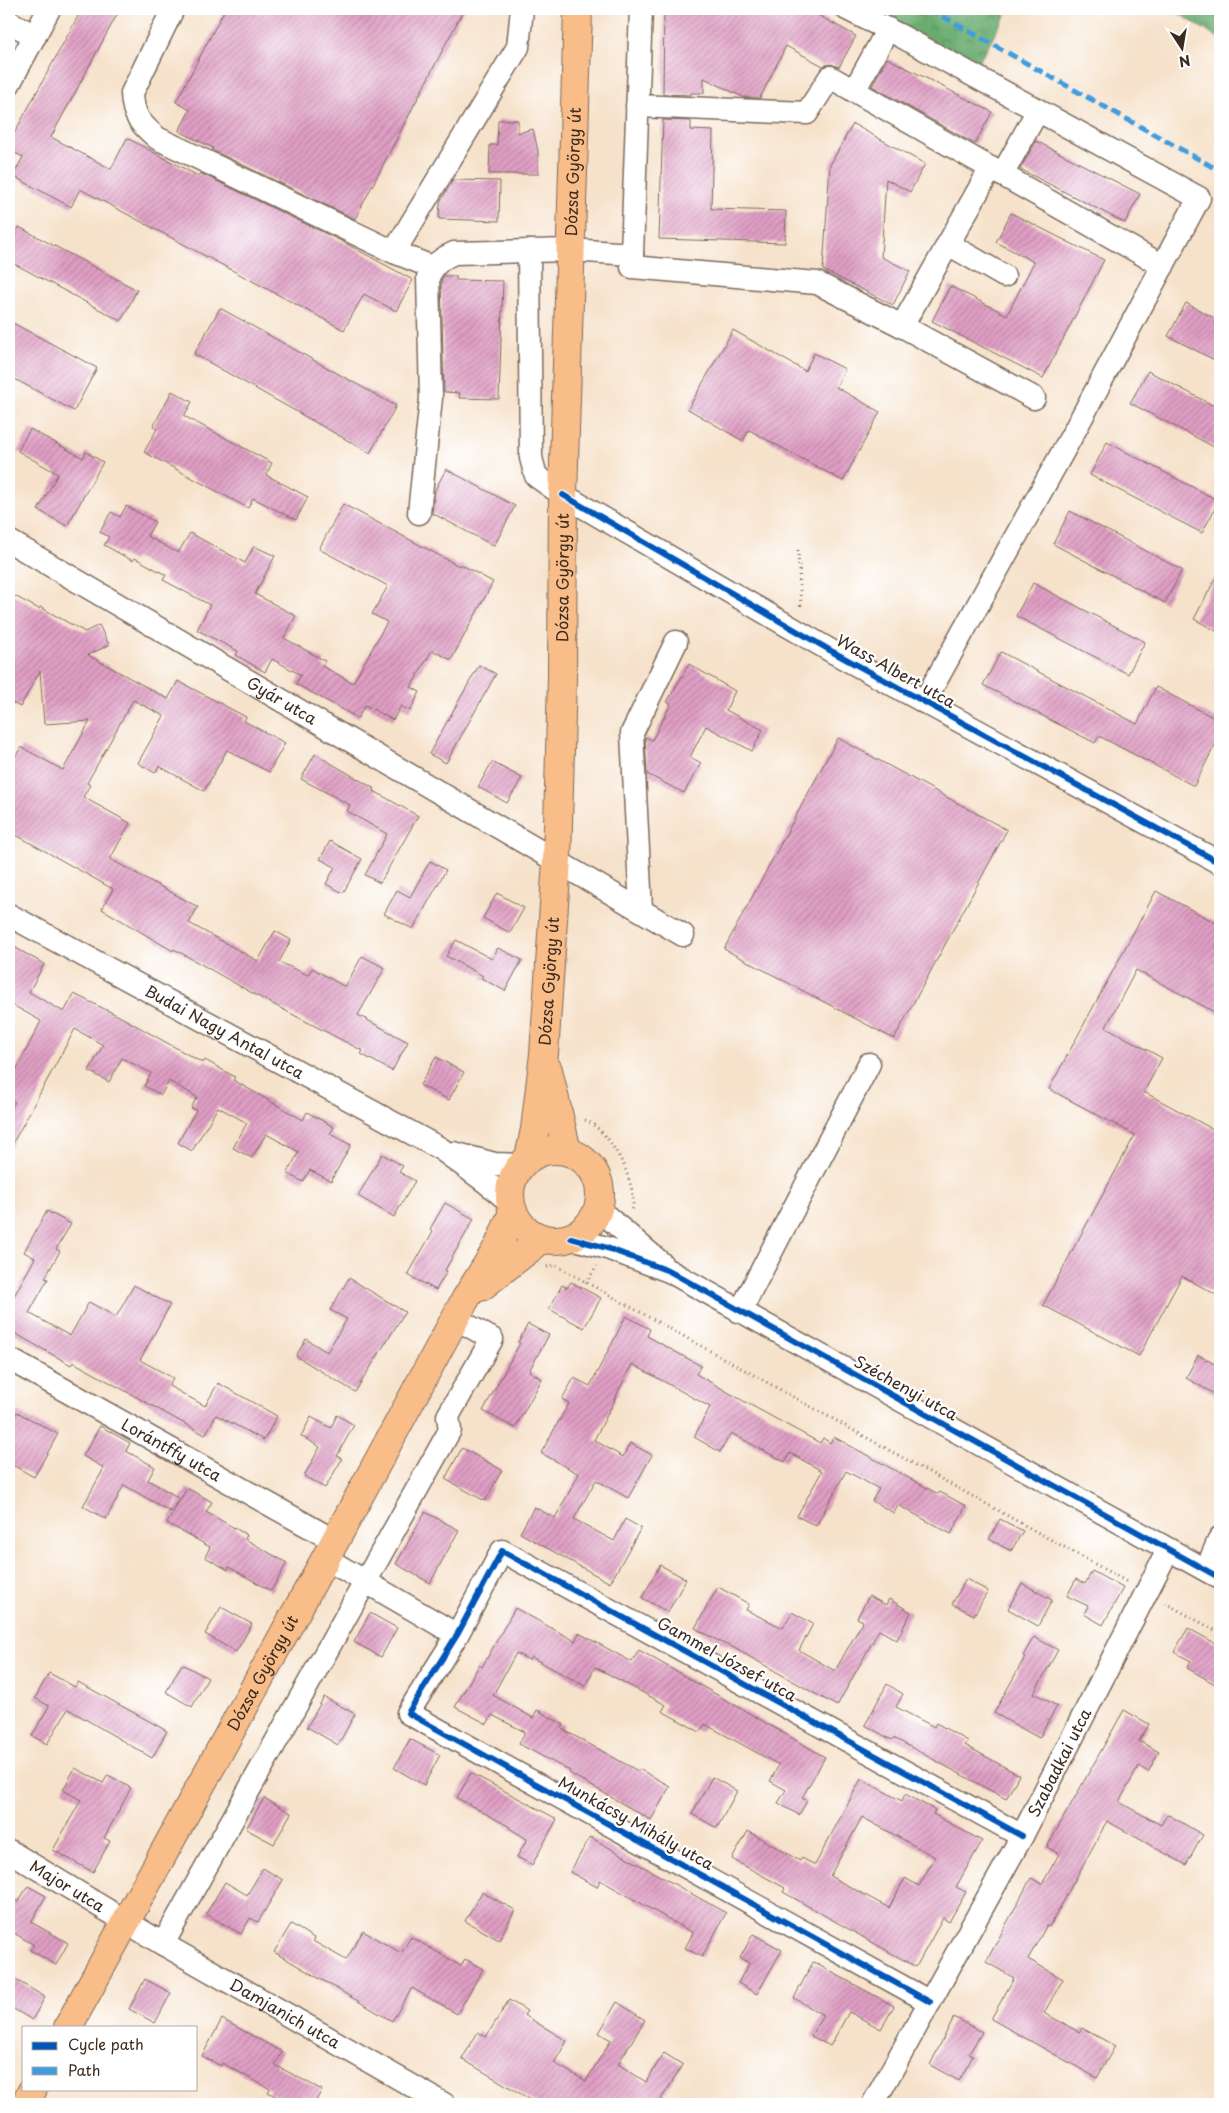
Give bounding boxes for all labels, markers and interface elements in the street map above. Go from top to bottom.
north arrow [1156,22,1206,72]
text: N [1177,50,1192,73]
street label: Dózsa György út [558,106,586,237]
street label: Dózsa György út [549,513,574,642]
street label: Wass Albert utca [832,627,961,713]
street label: Gyár utca [243,670,322,730]
street label: Dózsa György út [532,916,564,1046]
street label: Budai Nagy Antal utca [141,978,309,1084]
street label: Széchenyi utca [850,1349,963,1426]
street label: Lorántffy utca [118,1411,226,1486]
street label: Dózsa György út [220,1610,303,1735]
street label: Gammel József utca [653,1610,802,1706]
street label: Szabadkai utca [1021,1704,1096,1821]
street label: Munkácsy Mihály utca [554,1769,719,1875]
street label: Major utca [26,1853,110,1917]
street label: Damjanich utca [226,1971,345,2054]
legend [22,2026,198,2090]
text: Cycle path [68,2032,144,2055]
text: Path [68,2058,100,2081]

